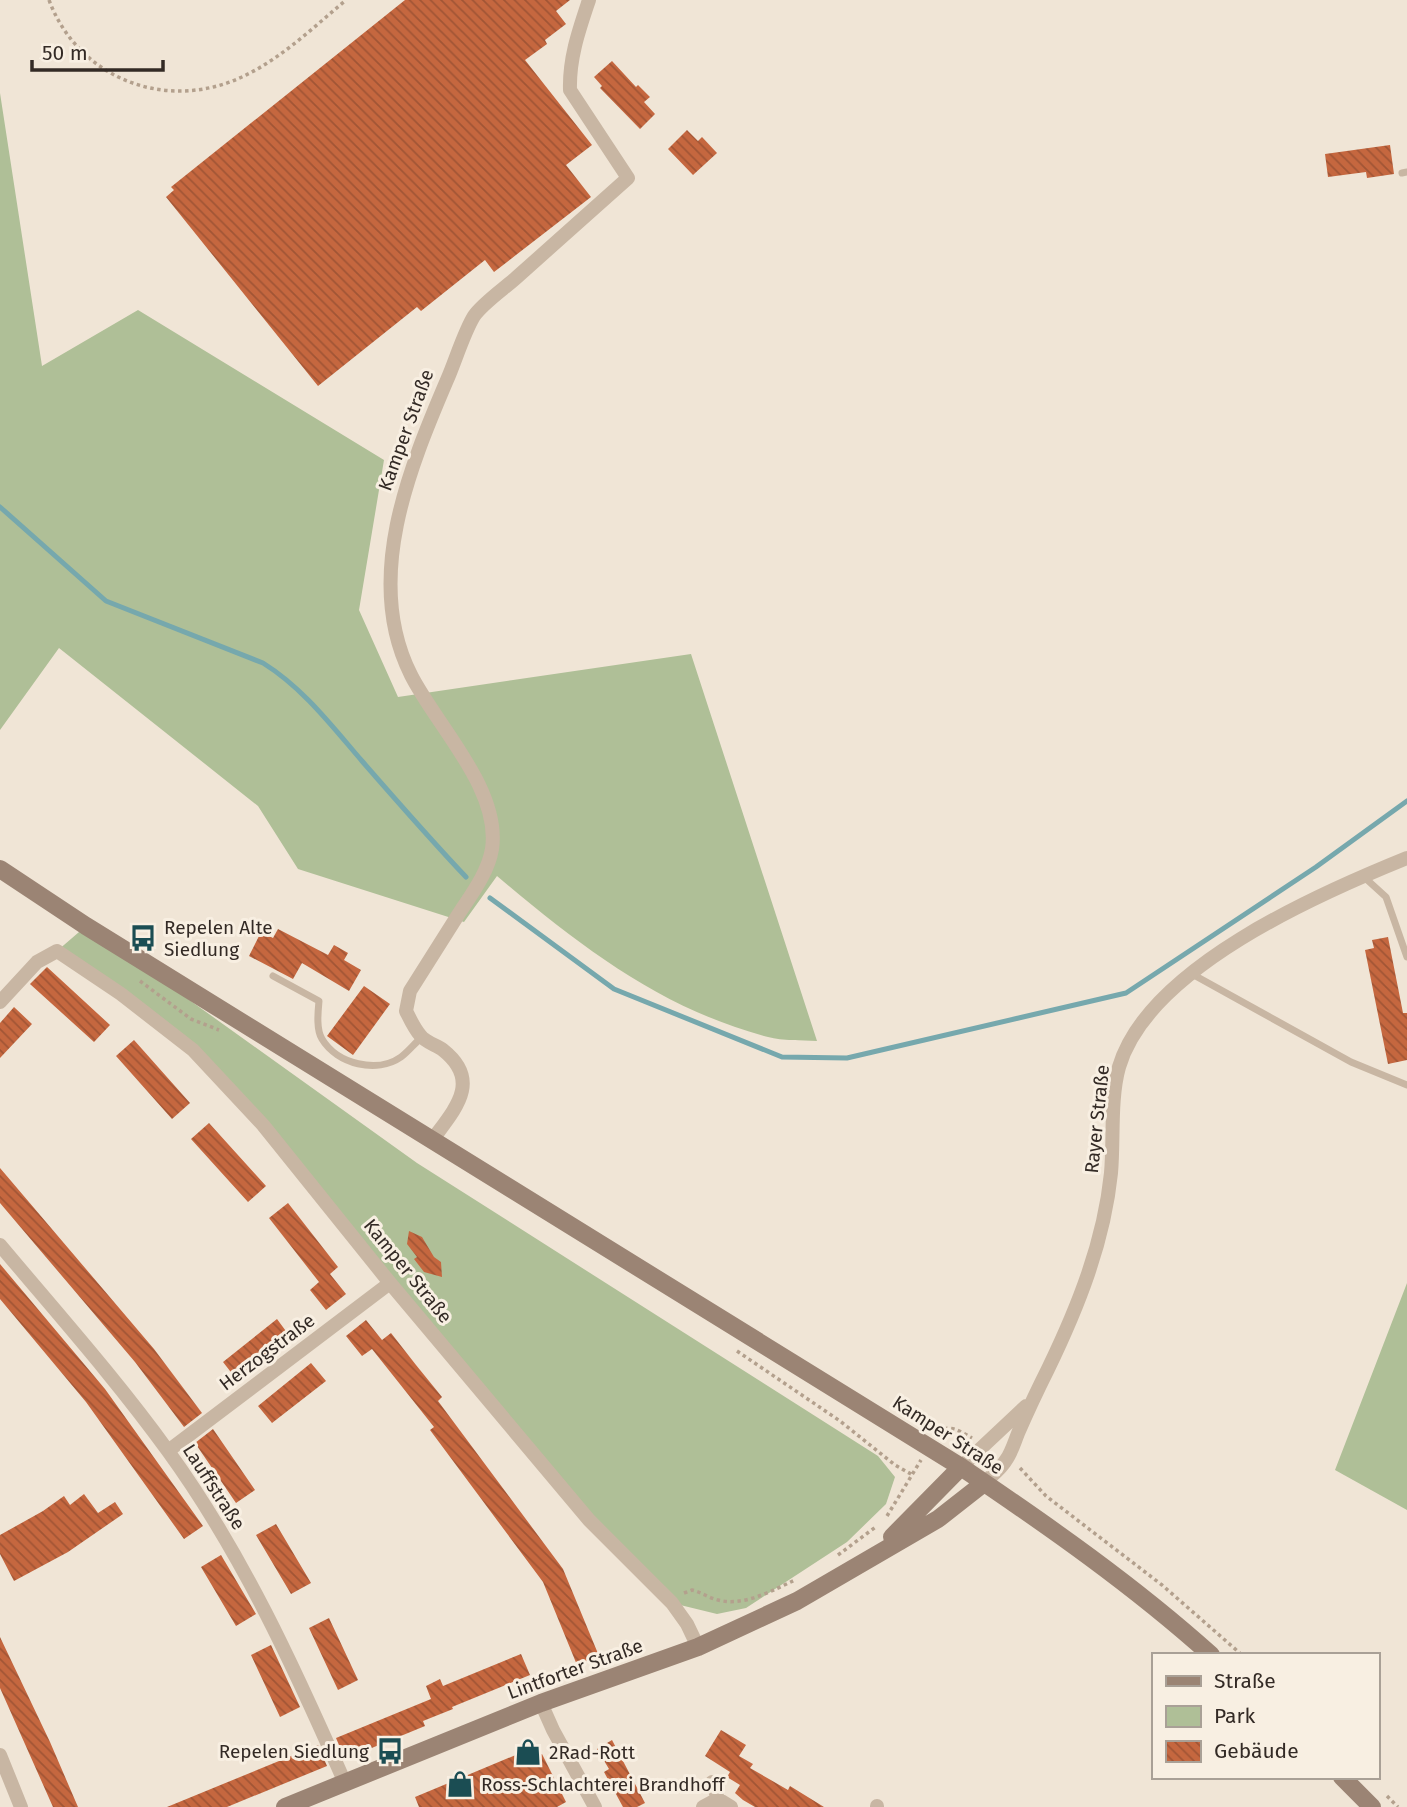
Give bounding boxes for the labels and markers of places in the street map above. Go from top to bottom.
place label: Repelen Alte Siedlung [164,916,273,961]
bus stop icon: Repelen Alte Siedlung [128,923,158,953]
bus stop icon: Repelen Siedlung [375,1736,405,1766]
shop icon: 2Rad-Rott [513,1737,543,1767]
place label: Repelen Siedlung [219,1740,369,1763]
place label: 2Rad-Rott [549,1741,635,1764]
shop icon: Ross-Schlachterei Brandhoff [445,1769,475,1799]
place label: Ross-Schlachterei Brandhoff [481,1773,726,1796]

